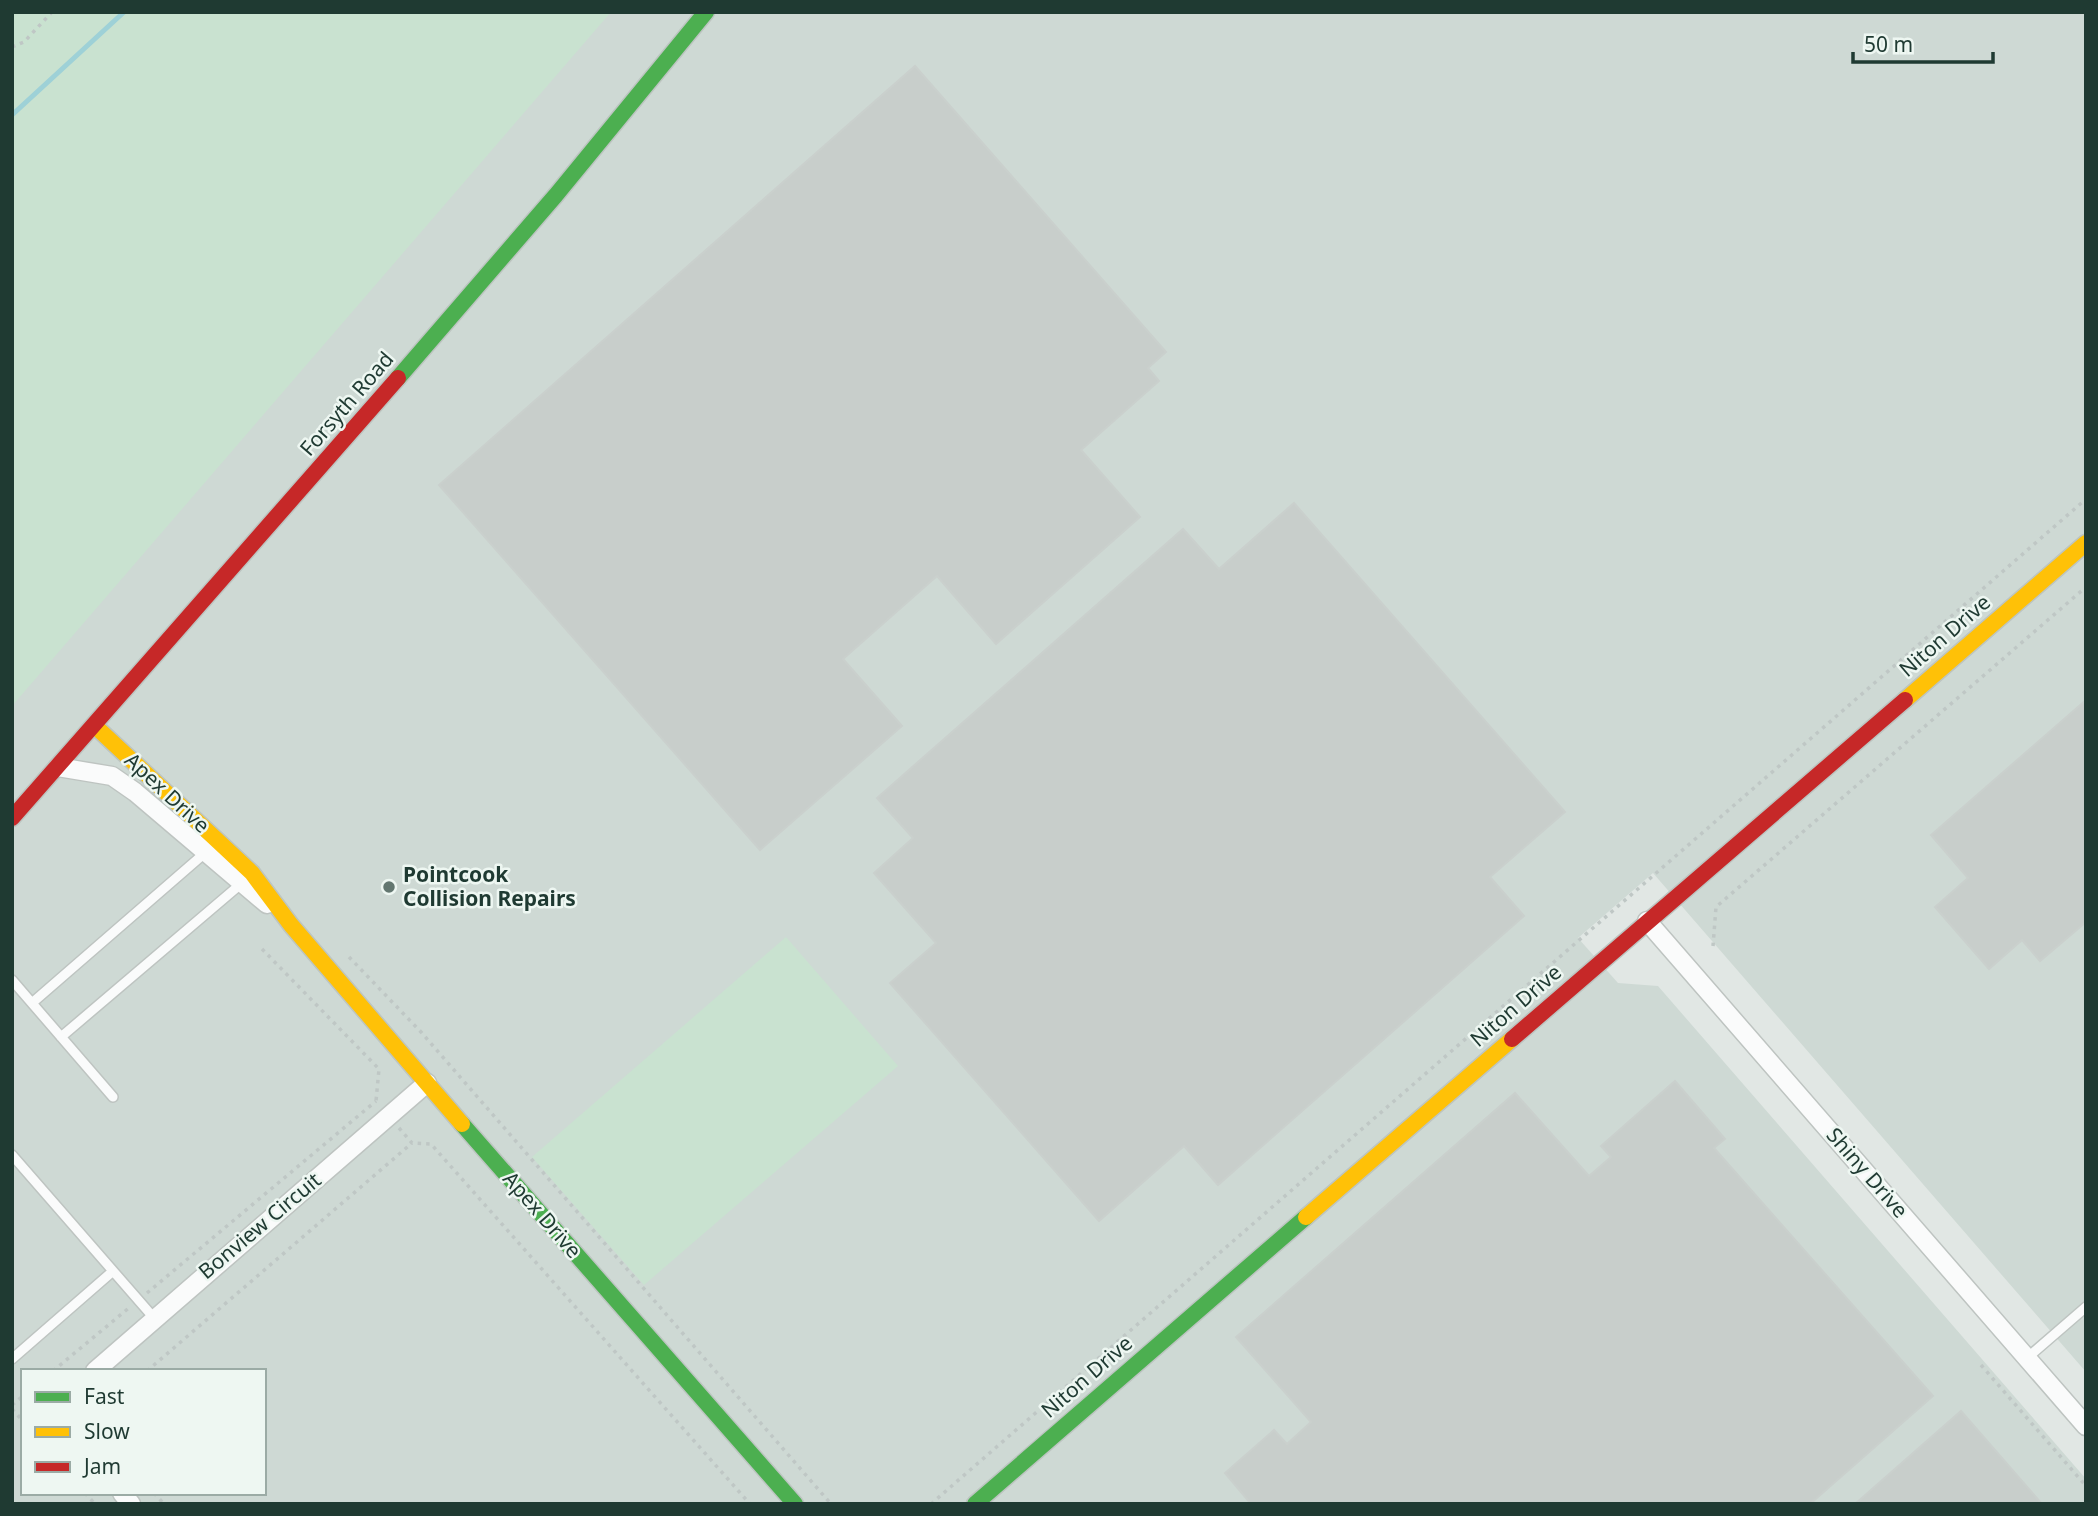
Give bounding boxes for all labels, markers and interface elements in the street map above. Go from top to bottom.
scale bar [1853,21,1993,65]
text: 50 m [1864,30,1913,58]
street label: Forsyth Road [293,345,399,461]
street label: Niton Drive [1893,588,1996,683]
street label: Apex Drive [119,746,216,839]
place label: Pointcook Collision Repairs [403,860,576,912]
marker: Pointcook Collision Repairs [381,879,397,895]
street label: Niton Drive [1464,958,1567,1053]
street label: Shiny Drive [1821,1121,1915,1223]
street label: Bonview Circuit [192,1165,327,1285]
street label: Apex Drive [497,1165,588,1264]
street label: Niton Drive [1035,1329,1138,1424]
legend [21,1369,266,1495]
text: Fast [84,1382,125,1410]
text: Slow [84,1417,130,1445]
text: Jam [82,1452,121,1480]

